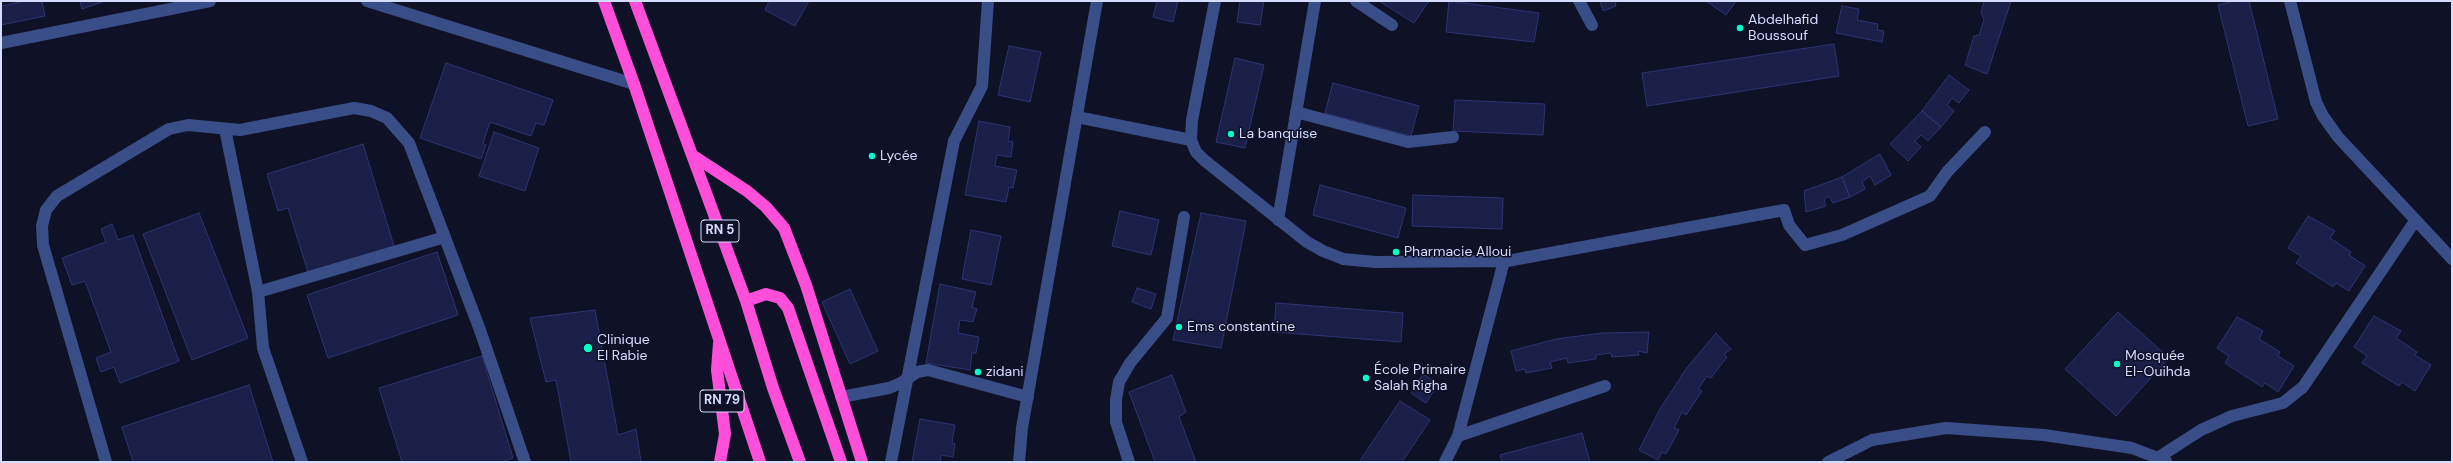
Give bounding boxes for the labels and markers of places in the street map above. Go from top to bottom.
place label: Abdelhafid Boussouf [1748,12,1818,44]
marker: Abdelhafid Boussouf [1735,23,1745,33]
place label: La banquise [1239,126,1317,142]
marker: La banquise [1226,129,1236,139]
place label: Lycée [880,148,918,164]
marker: Lycée [867,151,877,161]
place label: Pharmacie Alloui [1404,244,1511,260]
marker: Pharmacie Alloui [1391,247,1401,257]
place label: Ems constantine [1187,319,1295,335]
marker: Ems constantine [1174,322,1184,332]
place label: Clinique El Rabie [597,332,650,364]
marker: Clinique El Rabie [582,342,594,354]
place label: Mosquée El-Ouihda [2125,348,2190,380]
marker: Mosquée El-Ouihda [2112,359,2122,369]
place label: École Primaire Salah Righa [1374,362,1466,394]
place label: zidani [986,364,1024,380]
marker: zidani [973,367,983,377]
marker: École Primaire Salah Righa [1361,373,1371,383]

